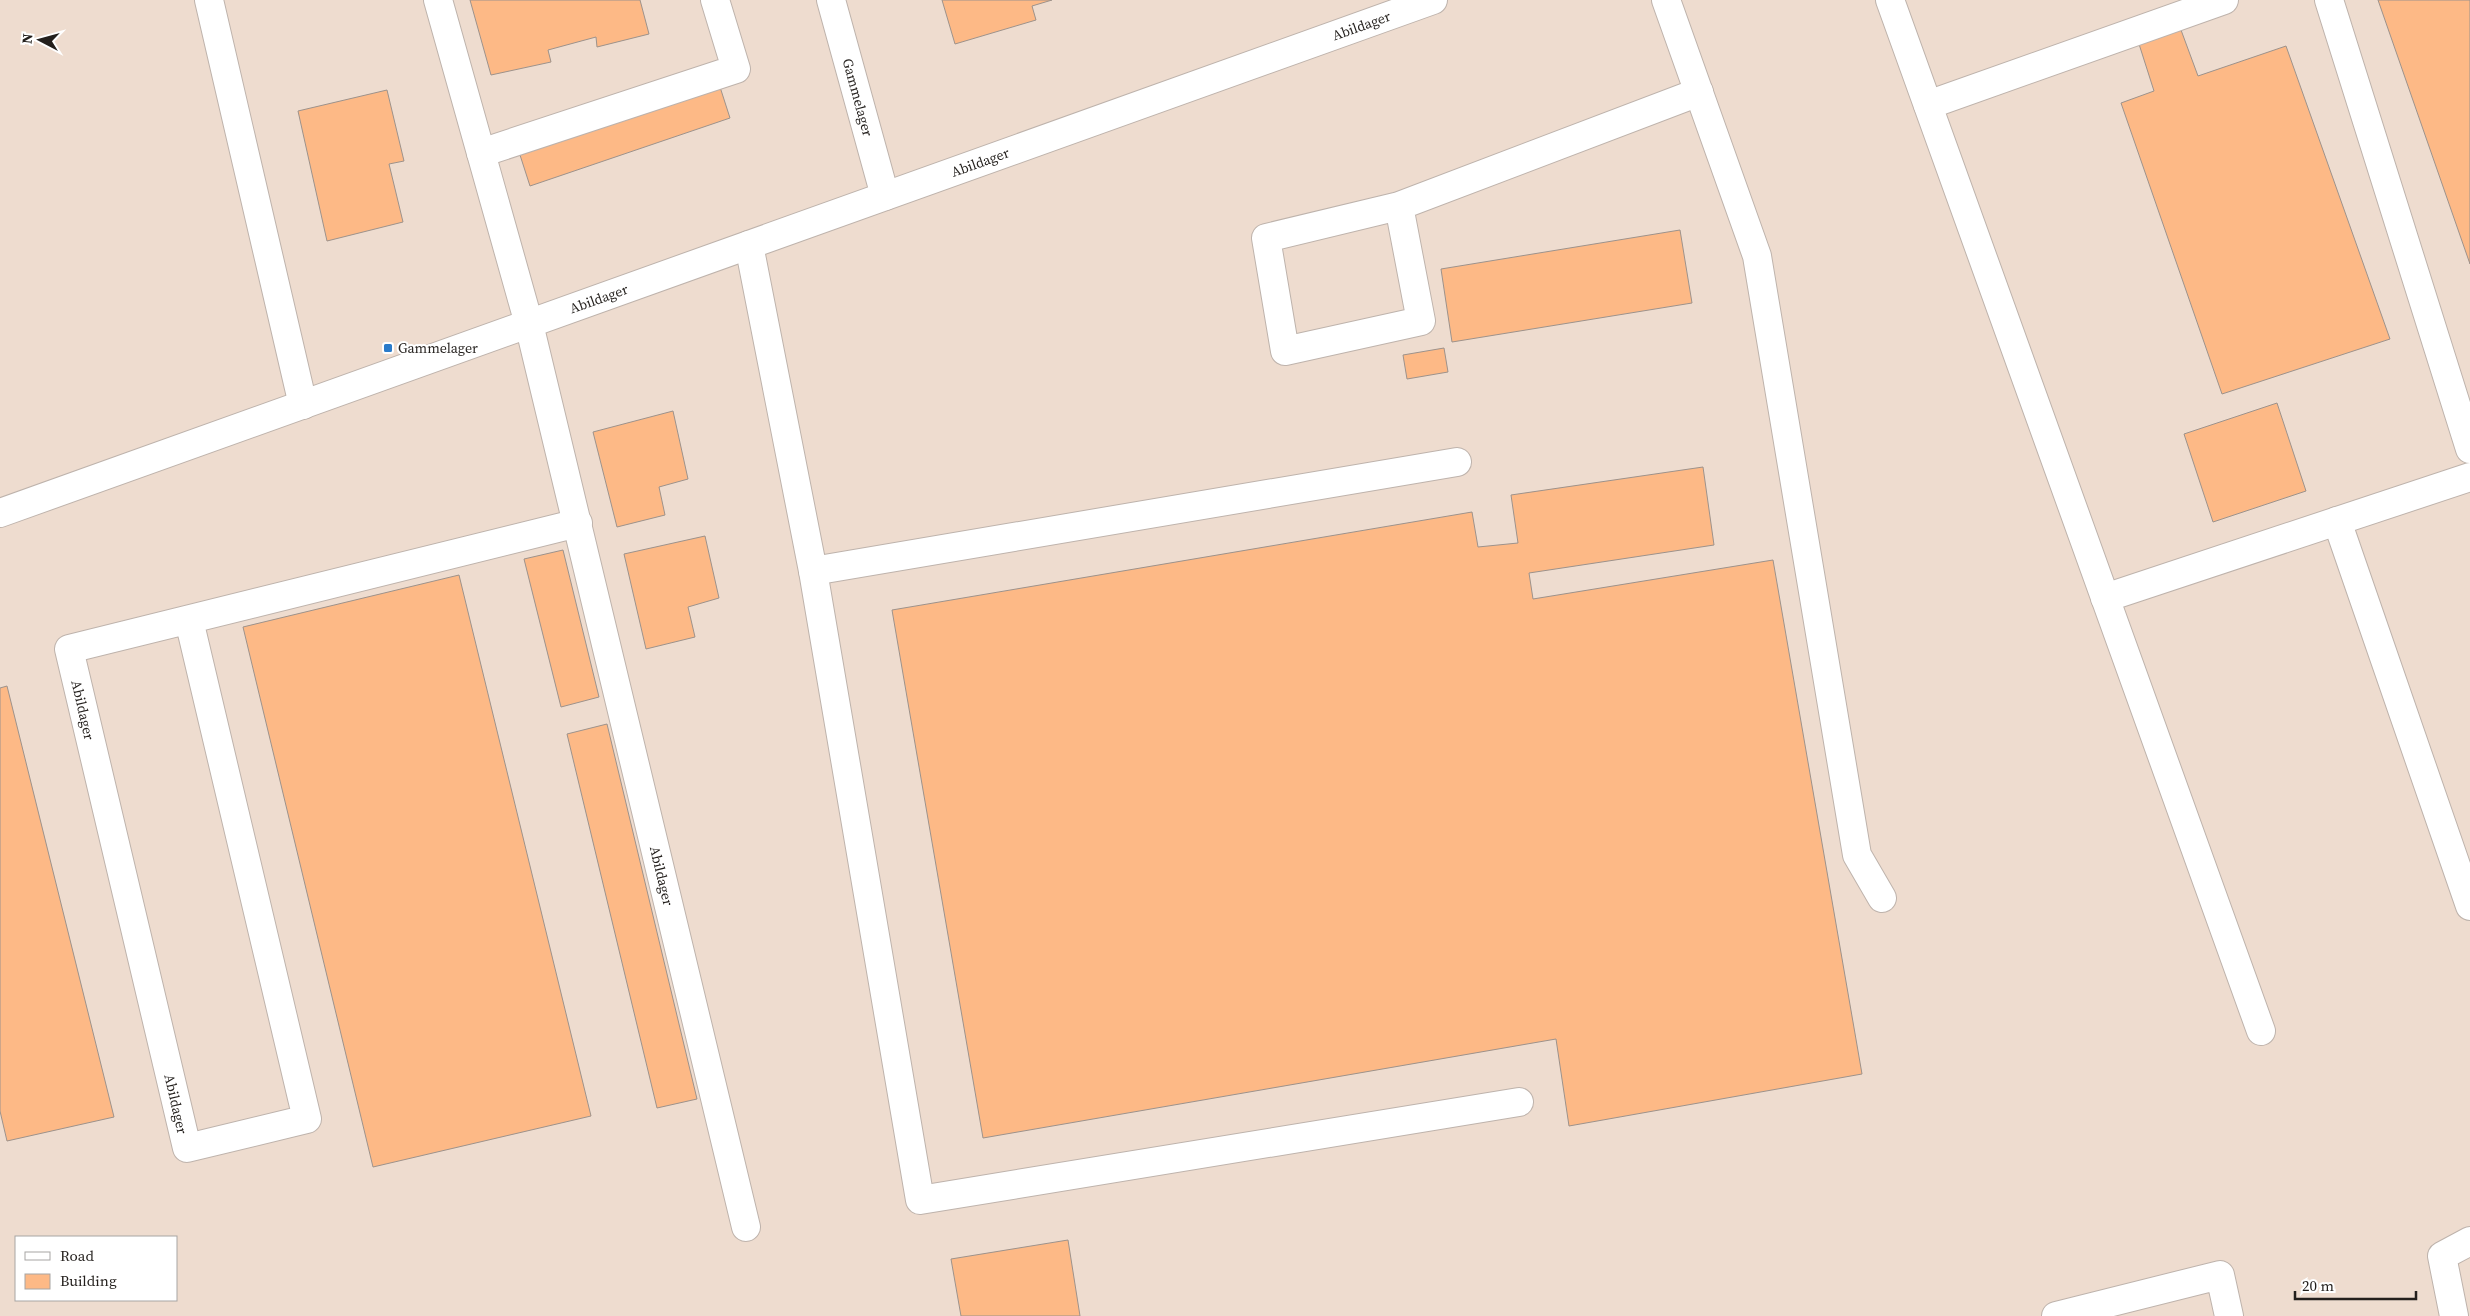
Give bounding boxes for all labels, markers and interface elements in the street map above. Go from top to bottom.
street label: Abildager [1329,6,1393,45]
north arrow [15,15,65,65]
text: N [17,33,38,45]
street label: Gammelager [838,56,878,139]
street label: Abildager [948,142,1012,182]
street label: Abildager [567,279,631,318]
place label: Gammelager [398,338,478,358]
marker: Gammelager [382,342,394,354]
street label: Abildager [66,678,100,742]
street label: Abildager [645,844,678,908]
street label: Abildager [159,1072,193,1136]
legend [15,1236,178,1301]
text: Road [60,1245,94,1266]
scale bar [2295,1268,2416,1300]
text: Building [60,1270,117,1291]
text: 20 m [2302,1275,2334,1296]

